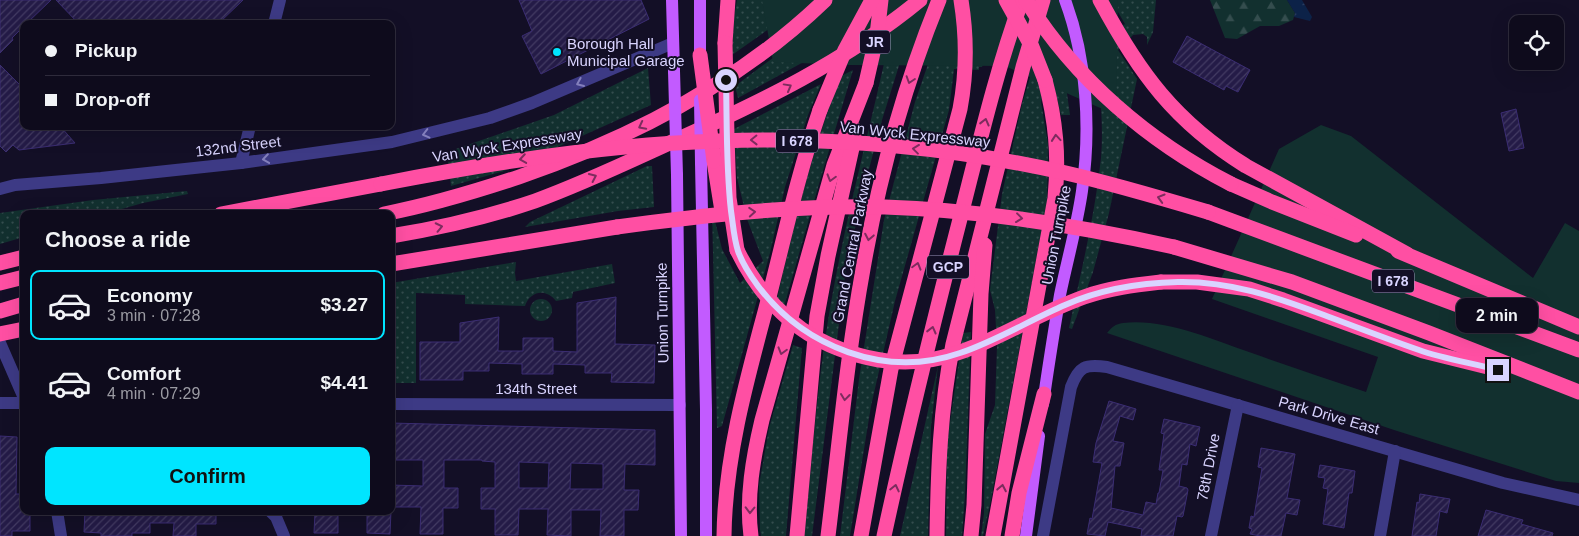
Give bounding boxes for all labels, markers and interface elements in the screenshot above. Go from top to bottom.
map controls [1509,15,1564,70]
button: locate [1509,15,1564,70]
road number: JR [860,31,890,54]
place label: Borough Hall Municipal Garage [567,35,685,69]
text: Pickup [75,40,137,61]
marker: Borough Hall Municipal Garage [551,46,563,58]
route start [715,69,737,91]
one-way arrow [906,75,916,83]
one-way arrow [576,76,585,87]
one-way arrow [783,83,792,93]
text: Drop-off [75,89,150,110]
street label: Van Wyck Expressway [839,118,992,150]
one-way arrow [979,118,989,126]
one-way arrow [638,120,647,130]
street label: Van Wyck Expressway [431,125,584,165]
one-way arrow [422,128,431,139]
road number: I 678 [776,130,818,152]
street label: 132nd Street [194,132,282,160]
one-way arrow [1051,134,1062,142]
one-way arrow [750,135,758,145]
one-way arrow [912,144,920,155]
one-way arrow [262,154,270,164]
one-way arrow [518,154,527,164]
street label: Grand Central Parkway [829,167,875,324]
one-way arrow [588,173,597,183]
one-way arrow [826,173,836,181]
street label: Union Turnpike [1038,184,1074,286]
one-way arrow [1157,194,1166,204]
one-way arrow [749,207,757,218]
one-way arrow [1016,212,1024,223]
one-way arrow [435,223,444,233]
text: Choose a ride [45,227,190,252]
one-way arrow [864,232,875,241]
road number: GCP [927,256,969,278]
street label: Union Turnpike [653,262,671,364]
one-way arrow [912,262,922,270]
road number: I 678 [1372,270,1414,292]
icon: car [47,283,92,328]
text: Economy [107,285,193,306]
text: $3.27 [320,294,368,315]
callout: 2 min [1457,298,1539,332]
text: 3 min · 07:28 [107,307,200,324]
text: 2 min [1476,307,1518,324]
one-way arrow [926,326,937,335]
one-way arrow [777,346,787,354]
route end [1487,359,1509,381]
icon: car [47,361,92,406]
text: Comfort [107,363,181,384]
text: $4.41 [320,372,368,393]
street label: 134th Street [495,380,578,397]
text: 4 min · 07:29 [107,385,200,402]
street label: Park Drive East [1277,392,1382,438]
one-way arrow [840,394,851,402]
street label: 78th Drive [1193,432,1223,502]
button: Confirm [45,447,370,505]
one-way arrow [889,484,900,493]
one-way arrow [997,484,1007,492]
one-way arrow [745,506,755,514]

